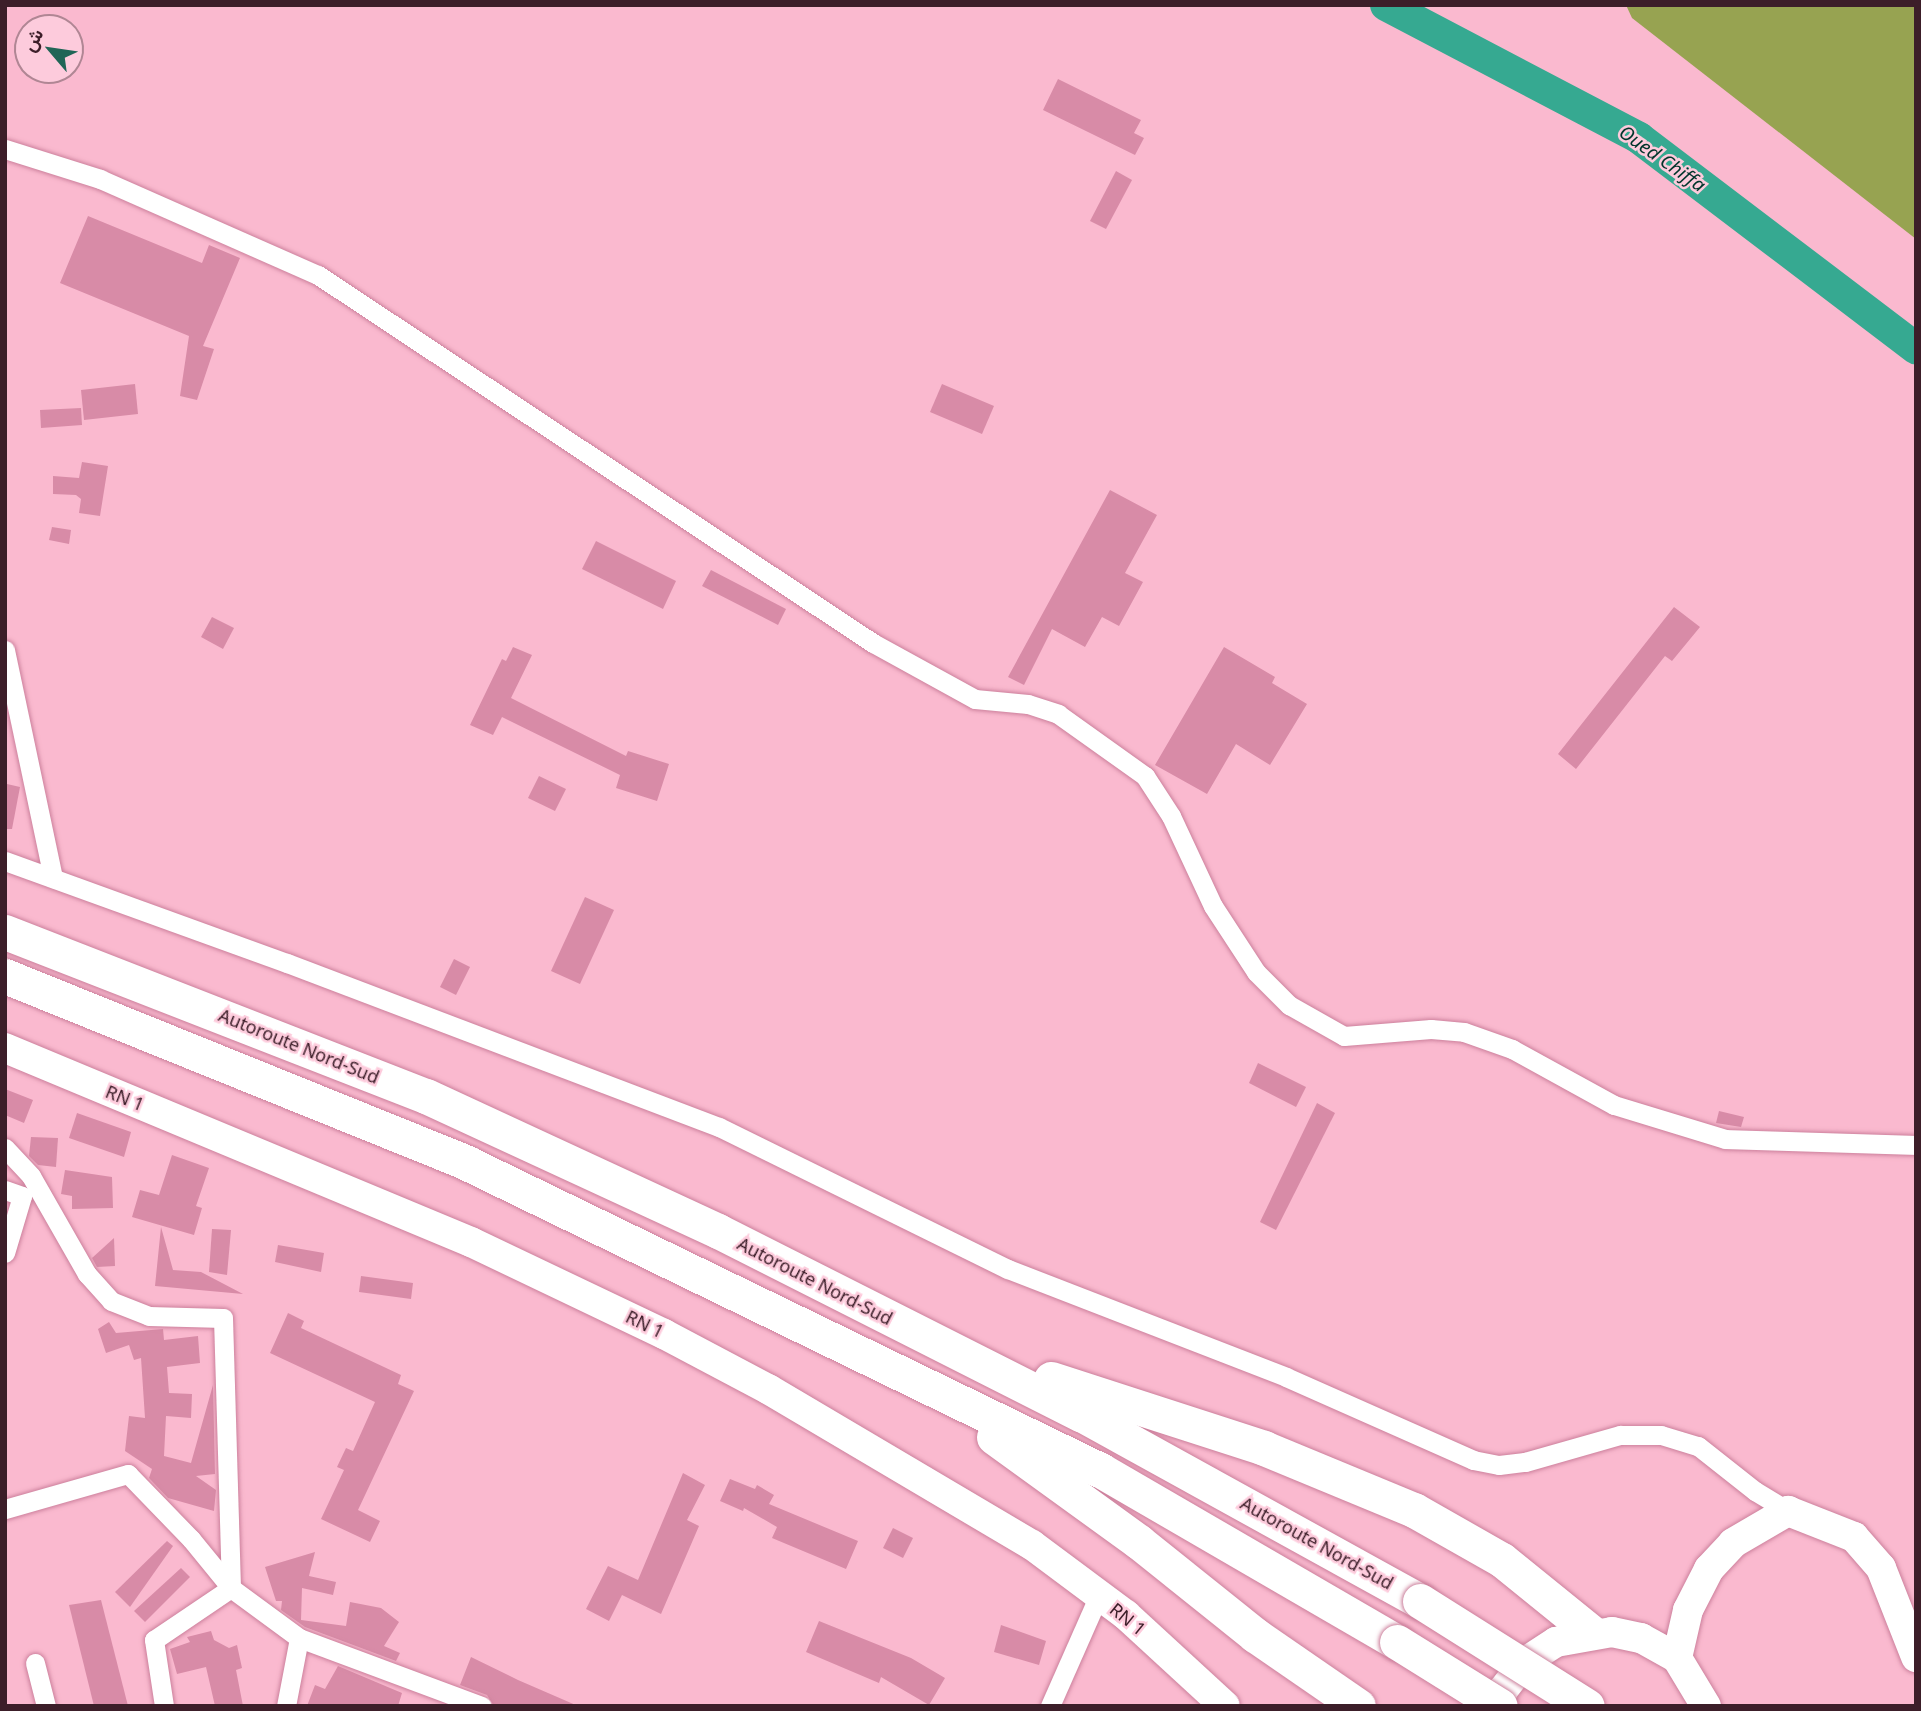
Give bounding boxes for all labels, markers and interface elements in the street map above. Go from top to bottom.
north arrow [14,14,84,84]
text: ش [15,23,49,56]
water label: Oued Chiffa [1614,121,1710,197]
street label: Autoroute Nord-Sud [216,1004,382,1088]
street label: RN 1 [102,1081,148,1115]
street label: Autoroute Nord-Sud [734,1233,896,1329]
street label: RN 1 [622,1306,668,1342]
street label: Autoroute Nord-Sud [1237,1492,1397,1594]
street label: RN 1 [1106,1598,1150,1640]

